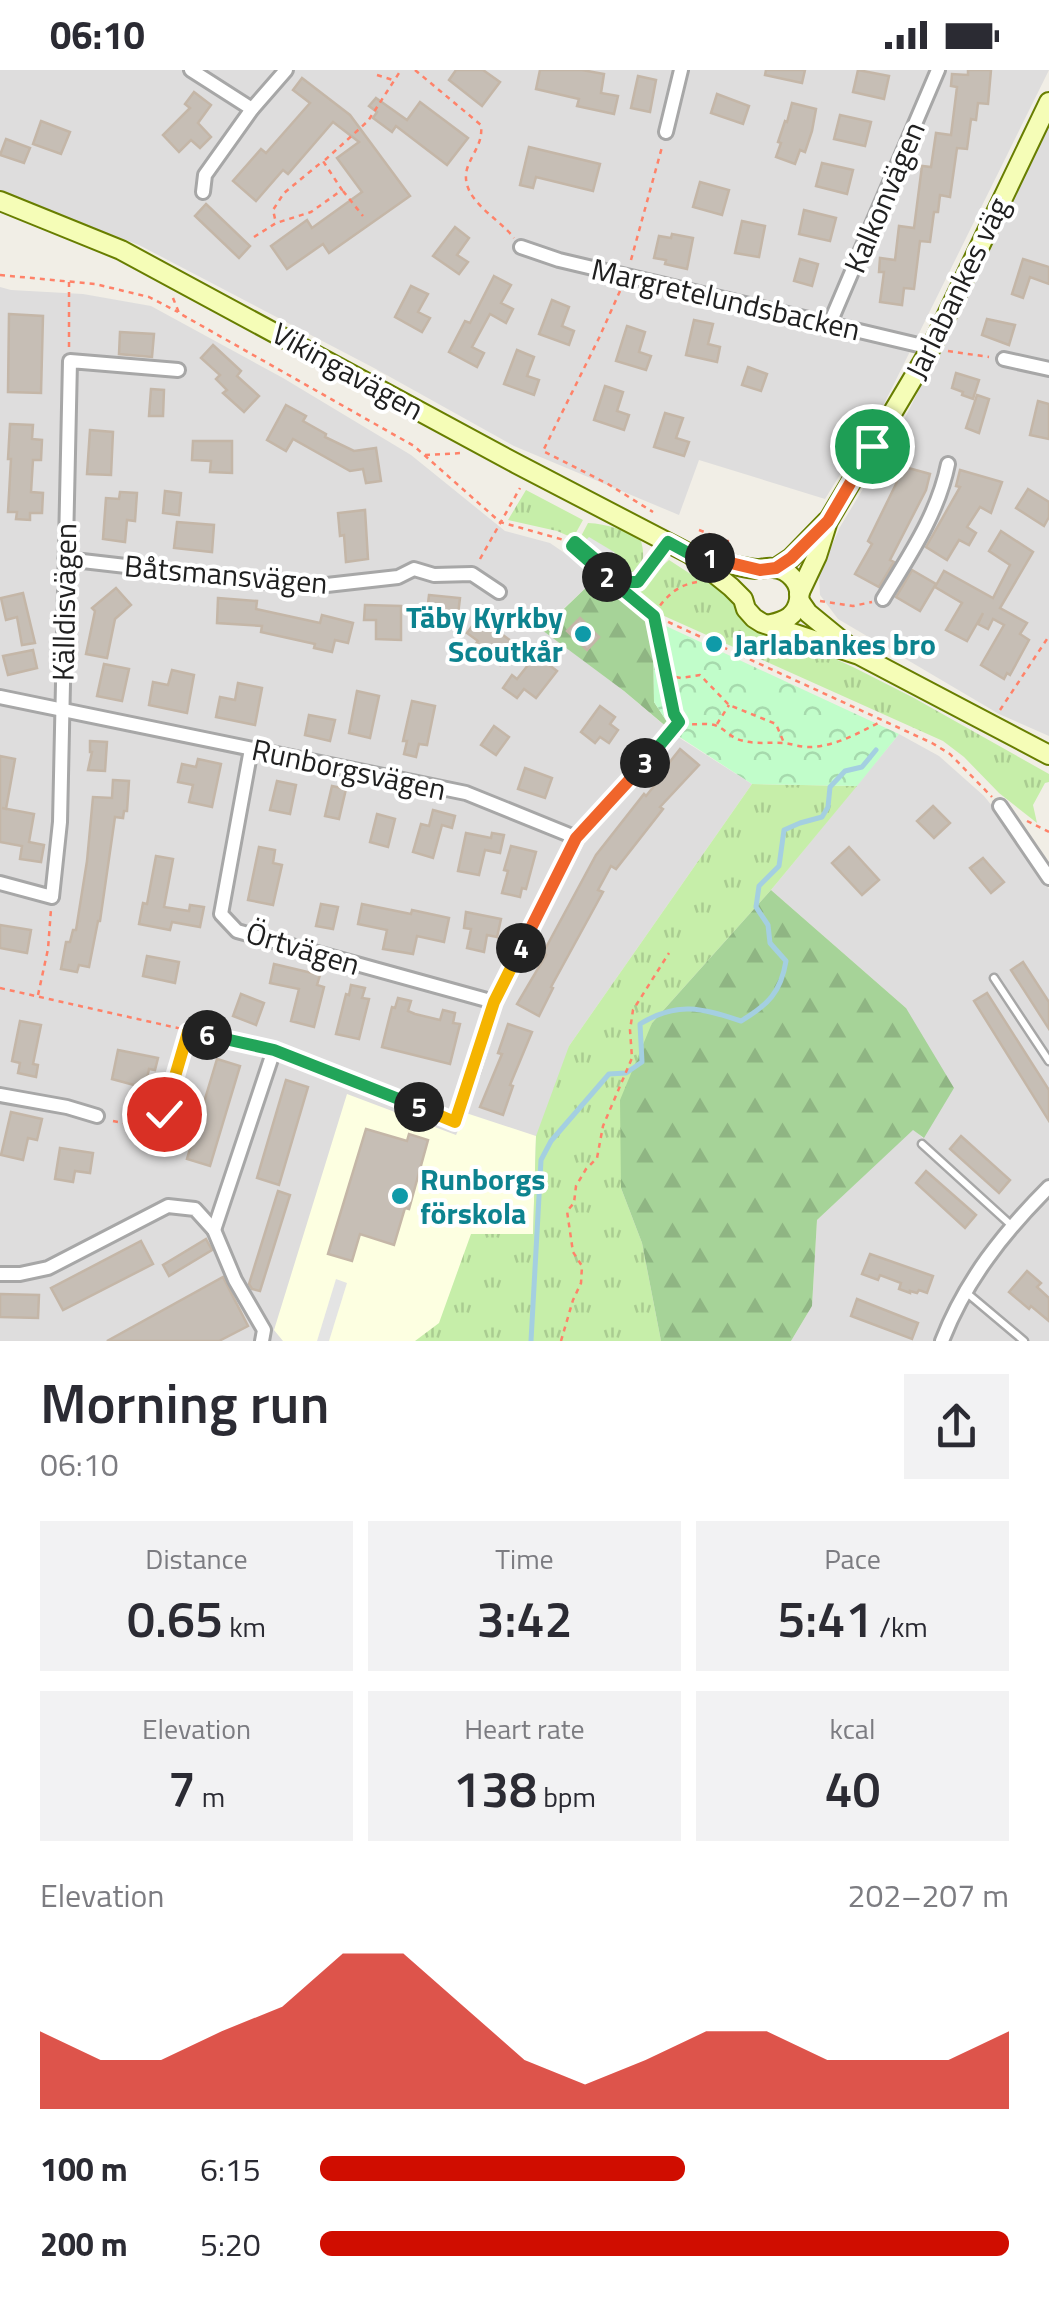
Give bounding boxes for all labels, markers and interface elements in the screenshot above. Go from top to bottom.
text: 06:10 [50,6,145,64]
street label: Kalkonvägen [831,114,937,280]
street label: Jarlabankes väg [893,189,1021,387]
street label: Margretelundsbacken [587,246,865,352]
street label: Vikingavägen [264,310,432,432]
pin [830,404,915,489]
icon: arrive [845,419,900,474]
street label: Källdisvägen [40,523,88,681]
pin: 1 [685,533,735,583]
text: 1 [702,536,718,579]
street label: Båtsmansvägen [122,542,330,606]
pin: 2 [582,552,632,602]
text: 2 [599,555,615,598]
place label: Täby Kyrkby Scoutkår [406,594,563,674]
place label: Jarlabankes bro [734,621,936,667]
marker: Täby Kyrkby Scoutkår [572,623,594,645]
marker: Jarlabankes bro [703,633,725,655]
street label: Runborgsvägen [248,726,450,812]
pin: 3 [620,738,670,788]
text: 3 [637,741,653,784]
street label: Örtvägen [241,909,365,987]
pin: 4 [496,923,546,973]
text: 4 [513,926,529,969]
pin: 6 [182,1010,232,1060]
text: 6 [199,1013,215,1056]
pin [122,1072,207,1157]
pin: 5 [394,1082,444,1132]
text: 5 [411,1085,427,1128]
icon: check [137,1087,192,1142]
place label: Runborgs förskola [420,1156,545,1236]
marker: Runborgs förskola [389,1185,411,1207]
text: Morning run [40,1361,329,1444]
button: share [904,1374,1009,1479]
text: 06:10 [40,1440,119,1488]
text: Distance [145,1537,248,1580]
text: Time [495,1537,554,1580]
text: Pace [824,1537,881,1580]
text: 0.65 [127,1580,223,1656]
text: 3:42 [477,1580,572,1656]
text: 5:41 [777,1580,873,1656]
text: km [223,1605,266,1648]
text: /km [873,1605,928,1648]
text: Elevation [142,1707,251,1750]
text: Heart rate [464,1707,585,1750]
text: kcal [830,1707,875,1750]
text: 7 [168,1750,196,1826]
text: 138 [453,1750,537,1826]
text: 40 [825,1750,881,1826]
text: m [196,1775,225,1818]
text: bpm [537,1775,596,1818]
text: Elevation [40,1871,164,1919]
text: 202–207 m [847,1871,1009,1919]
text: 100 m [40,2145,128,2193]
text: 6:15 [200,2145,261,2193]
text: 200 m [40,2220,128,2268]
text: 5:20 [200,2220,261,2268]

